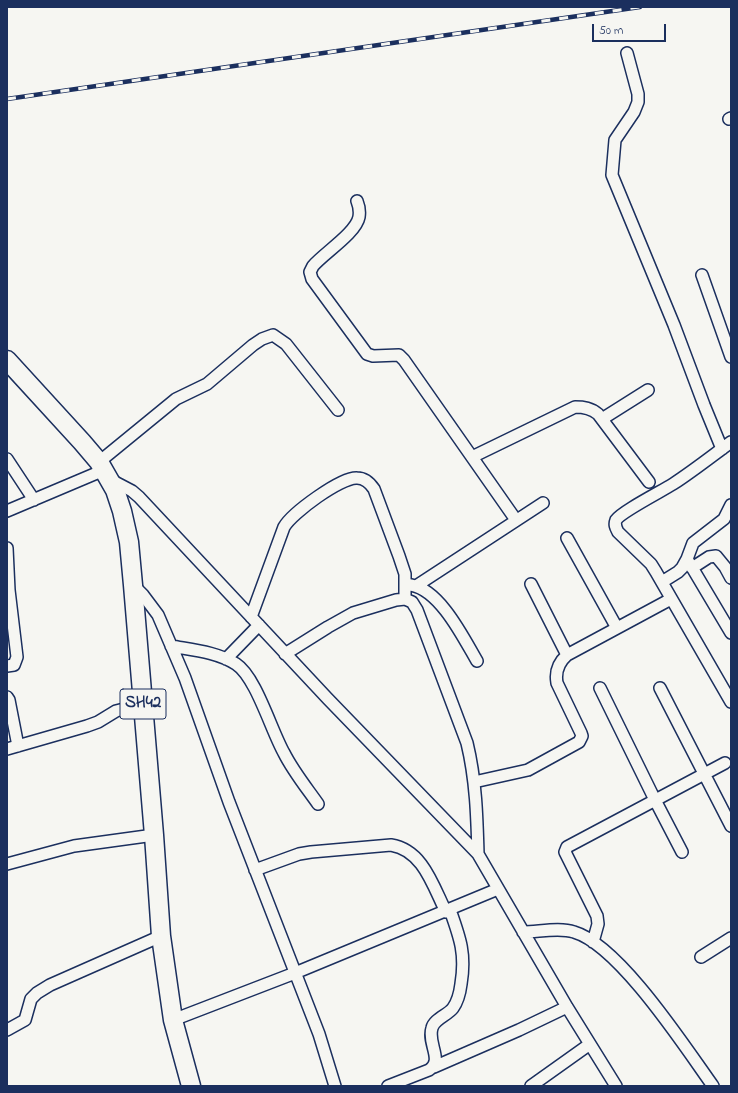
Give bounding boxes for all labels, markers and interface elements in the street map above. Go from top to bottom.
scale bar [594,16,668,42]
text: 50 m [599,22,623,40]
road number: SH42 [120,689,166,719]

